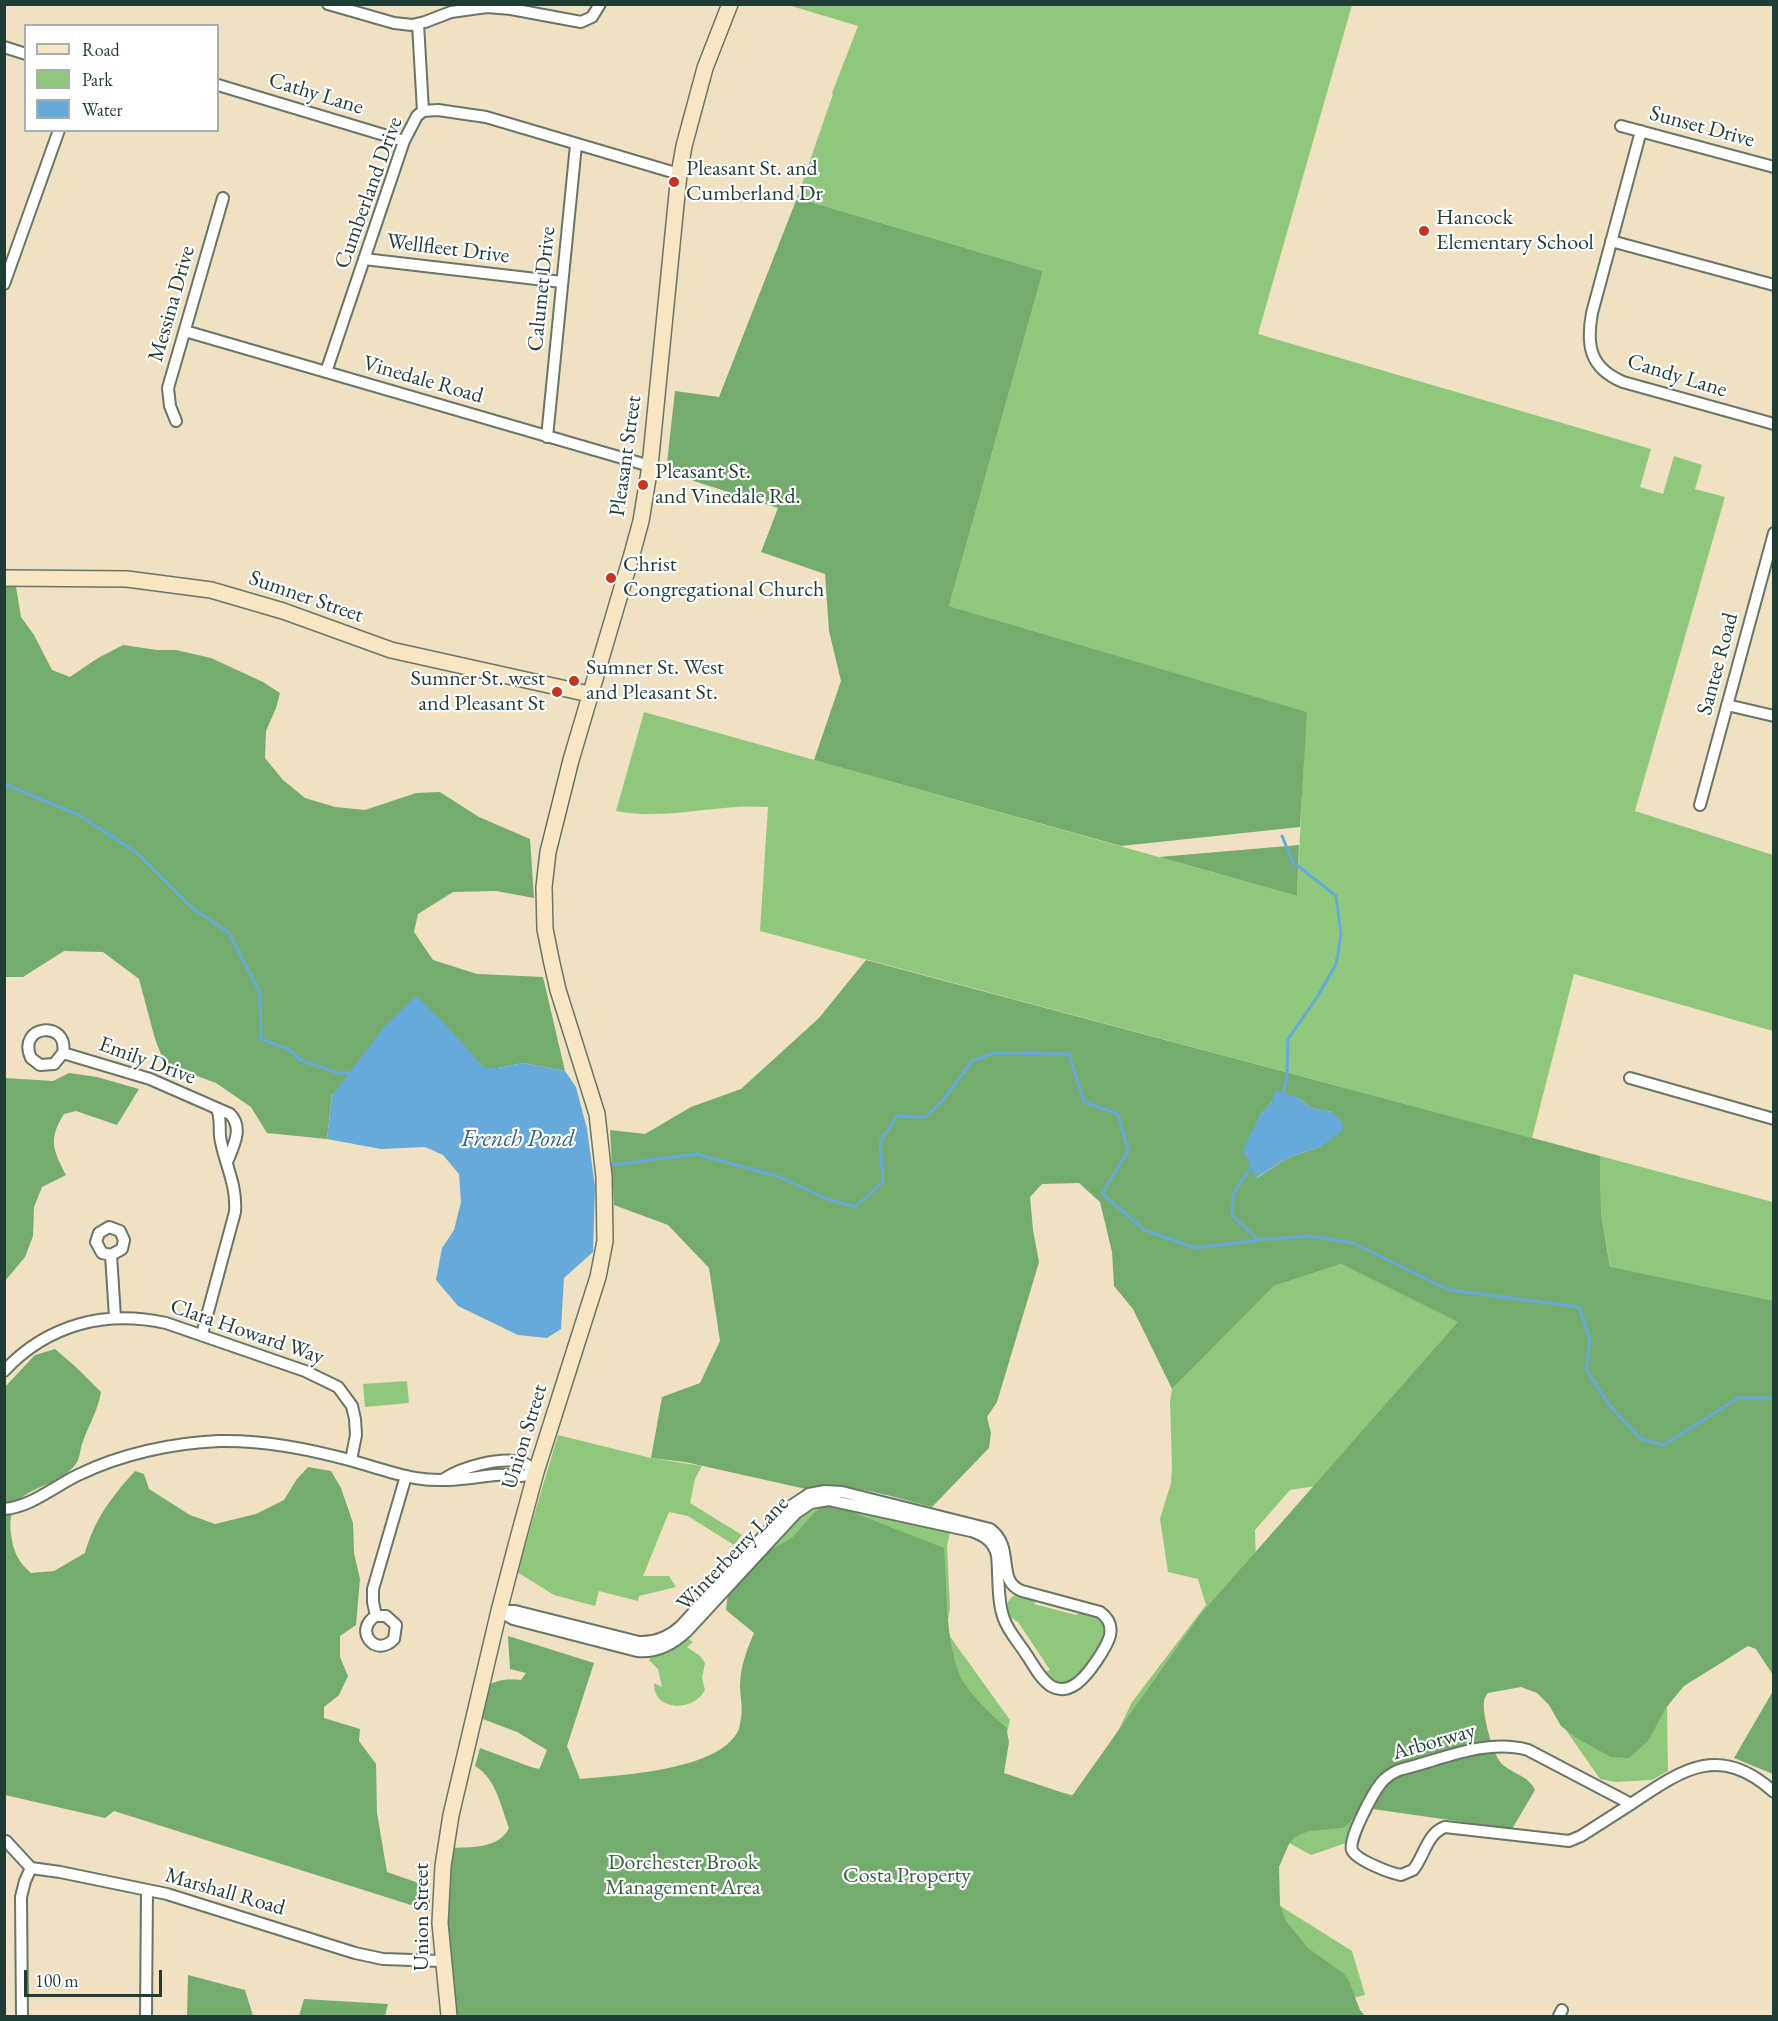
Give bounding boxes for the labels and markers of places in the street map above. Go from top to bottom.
place label: Pleasant St. and Cumberland Dr [686,156,823,208]
marker: Pleasant St. and Cumberland Dr [667,175,681,189]
place label: Hancock Elementary School [1436,205,1594,256]
marker: Hancock Elementary School [1417,224,1431,238]
place label: Pleasant St. and Vinedale Rd. [655,459,801,511]
marker: Pleasant St. and Vinedale Rd. [636,478,650,492]
place label: Christ Congregational Church [623,552,824,604]
marker: Christ Congregational Church [604,571,618,585]
place label: Sumner St. West and Pleasant St. [586,655,724,706]
place label: Sumner St. west and Pleasant St [410,666,545,718]
marker: Sumner St. West and Pleasant St. [567,674,581,688]
marker: Sumner St. west and Pleasant St [550,685,564,699]

